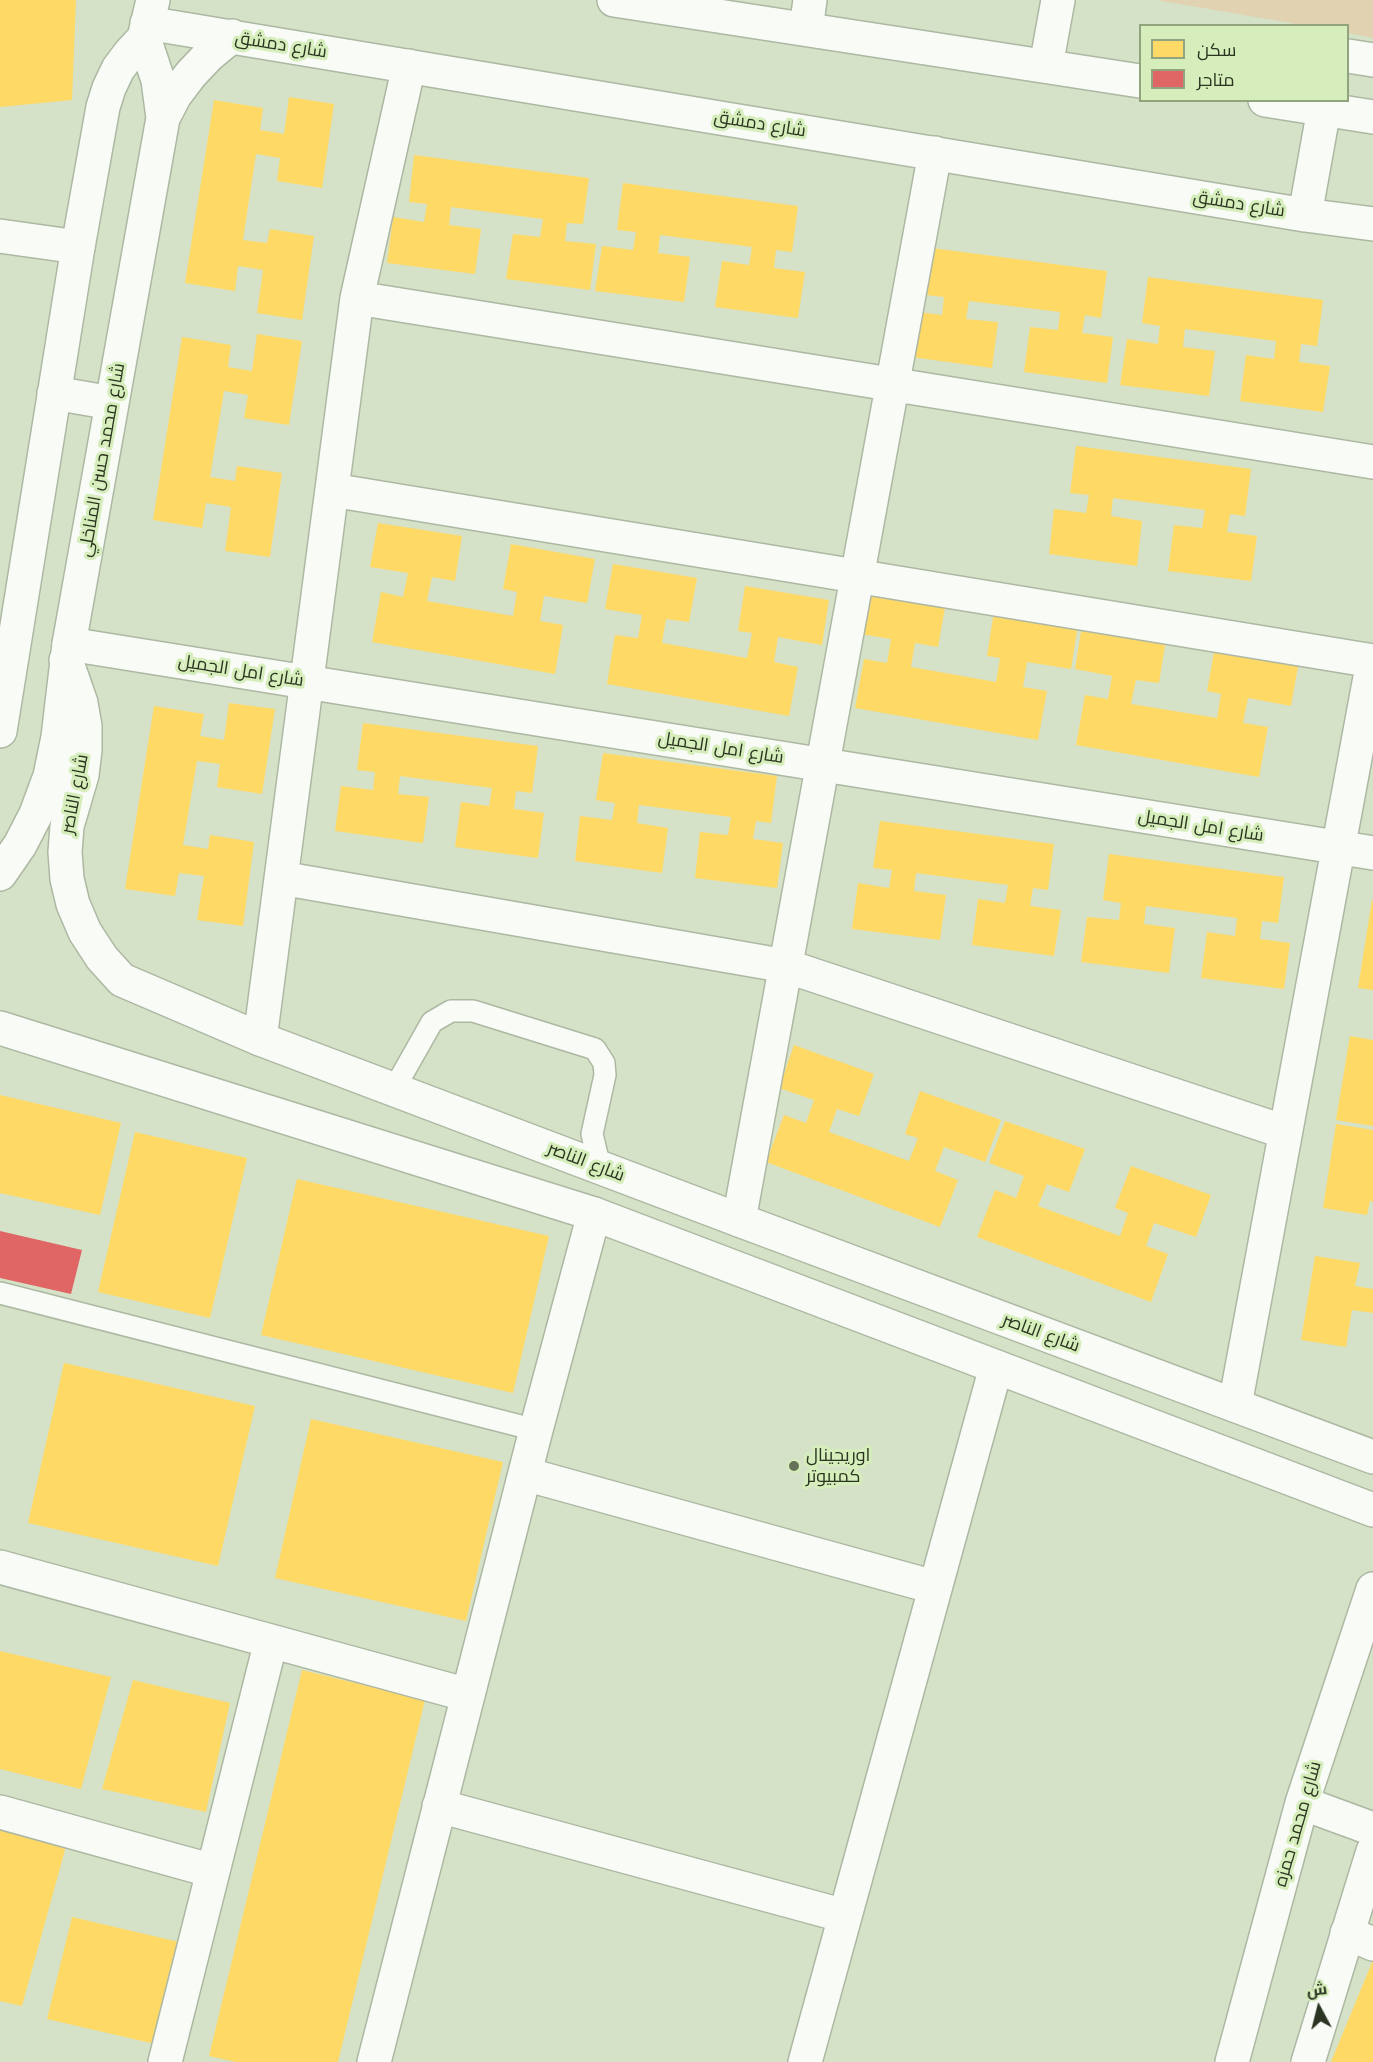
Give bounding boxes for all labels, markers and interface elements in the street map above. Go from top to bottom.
legend [1139,24,1349,102]
street label: شارع دمشق [233,27,329,63]
text: سكن [1197,39,1236,60]
text: متاجر [1197,69,1235,90]
street label: شارع دمشق [712,106,808,142]
street label: شارع دمشق [1191,186,1287,222]
street label: شارع محمد حسن المناخلي [74,361,130,559]
street label: شارع امل الجميل [177,650,305,692]
street label: شارع امل الجميل [657,727,785,769]
street label: شارع الناصر [57,752,93,836]
street label: شارع امل الجميل [1137,805,1265,847]
street label: شارع الناصر [544,1137,628,1187]
street label: شارع الناصر [999,1309,1083,1357]
place label: اوريجينال كمبيوتر [806,1445,870,1488]
marker: اوريجينال كمبيوتر [787,1459,801,1473]
street label: شارع محمد حمزه [1270,1759,1326,1889]
north arrow [1289,1978,1349,2038]
text: ش [1305,1979,1328,2000]

